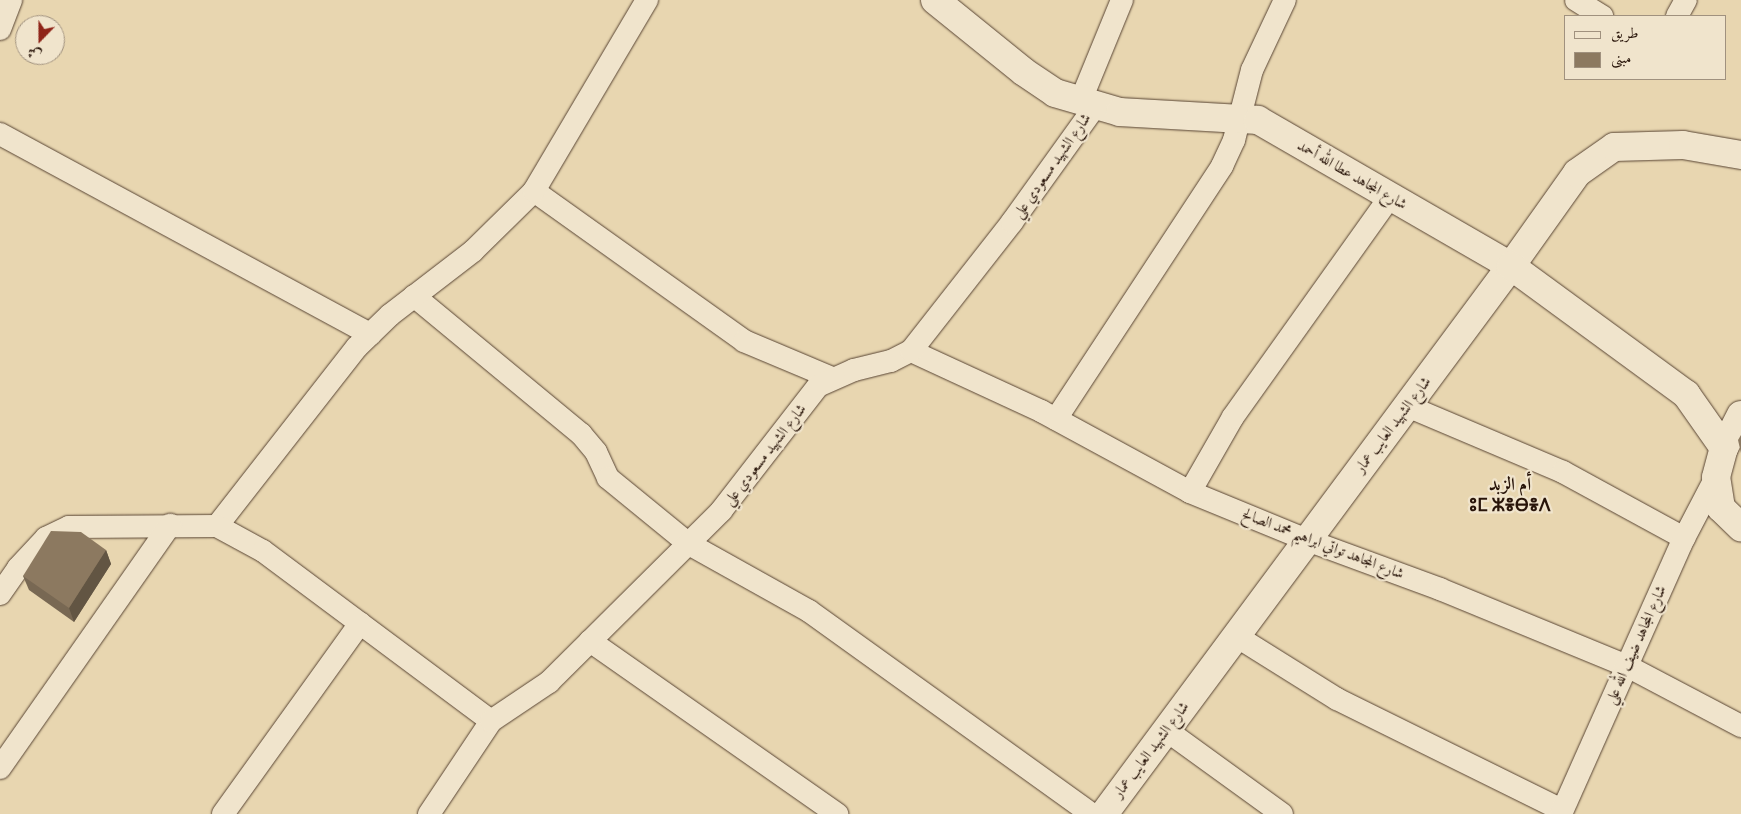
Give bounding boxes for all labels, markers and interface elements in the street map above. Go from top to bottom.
north arrow [15,15,65,65]
legend [1564,15,1726,80]
text: طريق [1611,24,1638,42]
text: ش [25,43,44,64]
text: مبنى [1611,49,1631,67]
street label: شارع الشهيد مسعودي علي [1009,110,1095,222]
street label: شارع المجاهد عطا الله أحمد [1294,136,1410,214]
street label: شارع الشهيد العايب عمار [1351,373,1435,477]
street label: شارع الشهيد مسعودي علي [720,401,810,509]
district label: أم الزبد ⵓⵎ ⵣⴻⴱⴻⴷ [1469,475,1551,518]
street label: شارع المجاهد تواتي ابراهيم محمد الصالح [1240,505,1406,583]
street label: شارع المجاهد ضيف الله علي [1602,583,1670,707]
street label: شارع الشهيد العايب عمار [1109,698,1193,802]

